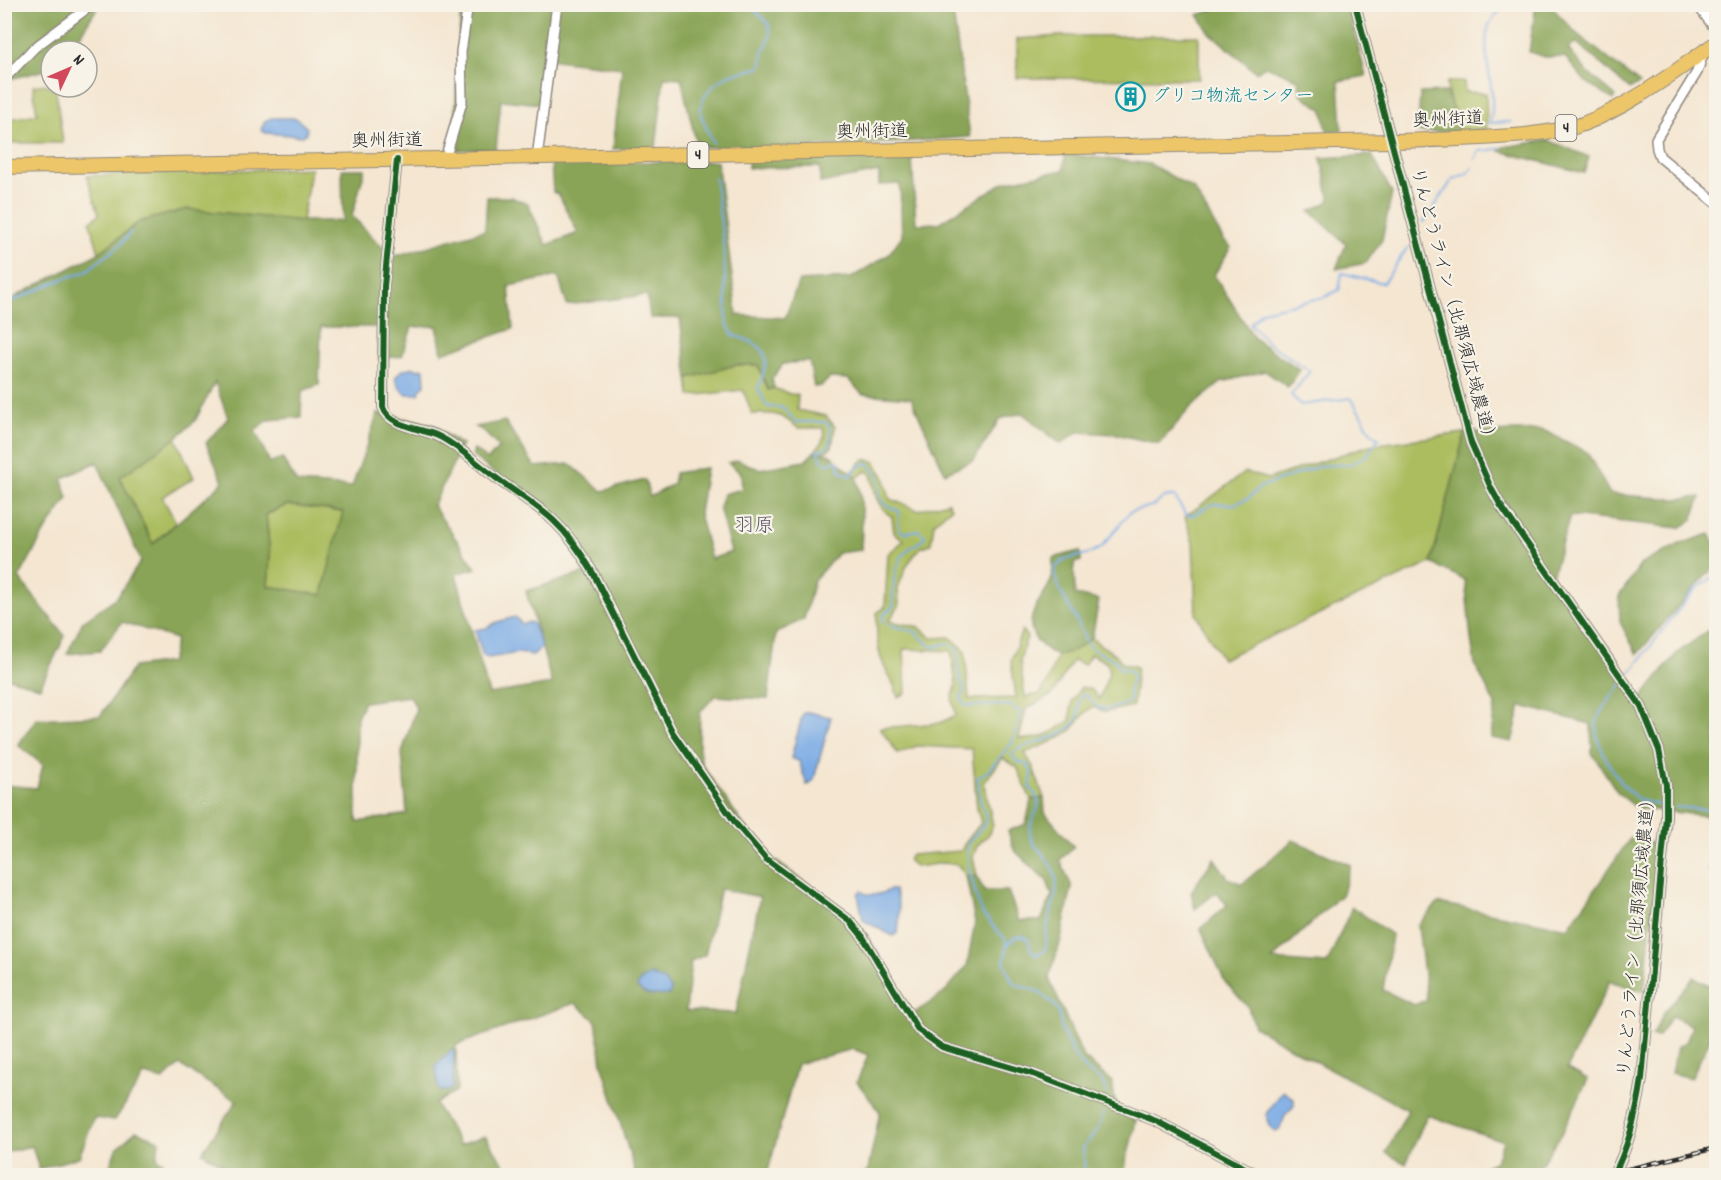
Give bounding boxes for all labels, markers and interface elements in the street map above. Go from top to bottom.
north arrow [39,39,99,99]
text: N [67,49,89,71]
building icon: グリコ物流センター [1115,81,1147,113]
place label: グリコ物流センター [1152,85,1313,110]
street label: 奥州街道 [1412,107,1484,135]
road number: 4 [1556,115,1576,141]
street label: 奥州街道 [836,120,908,146]
street label: 奥州街道 [351,129,423,155]
road number: 4 [688,142,708,168]
street label: りんどうライン（北那須広域農道） [1403,165,1501,449]
district label: 羽原 [734,513,774,541]
street label: りんどうライン（北那須広域農道） [1613,790,1663,1078]

